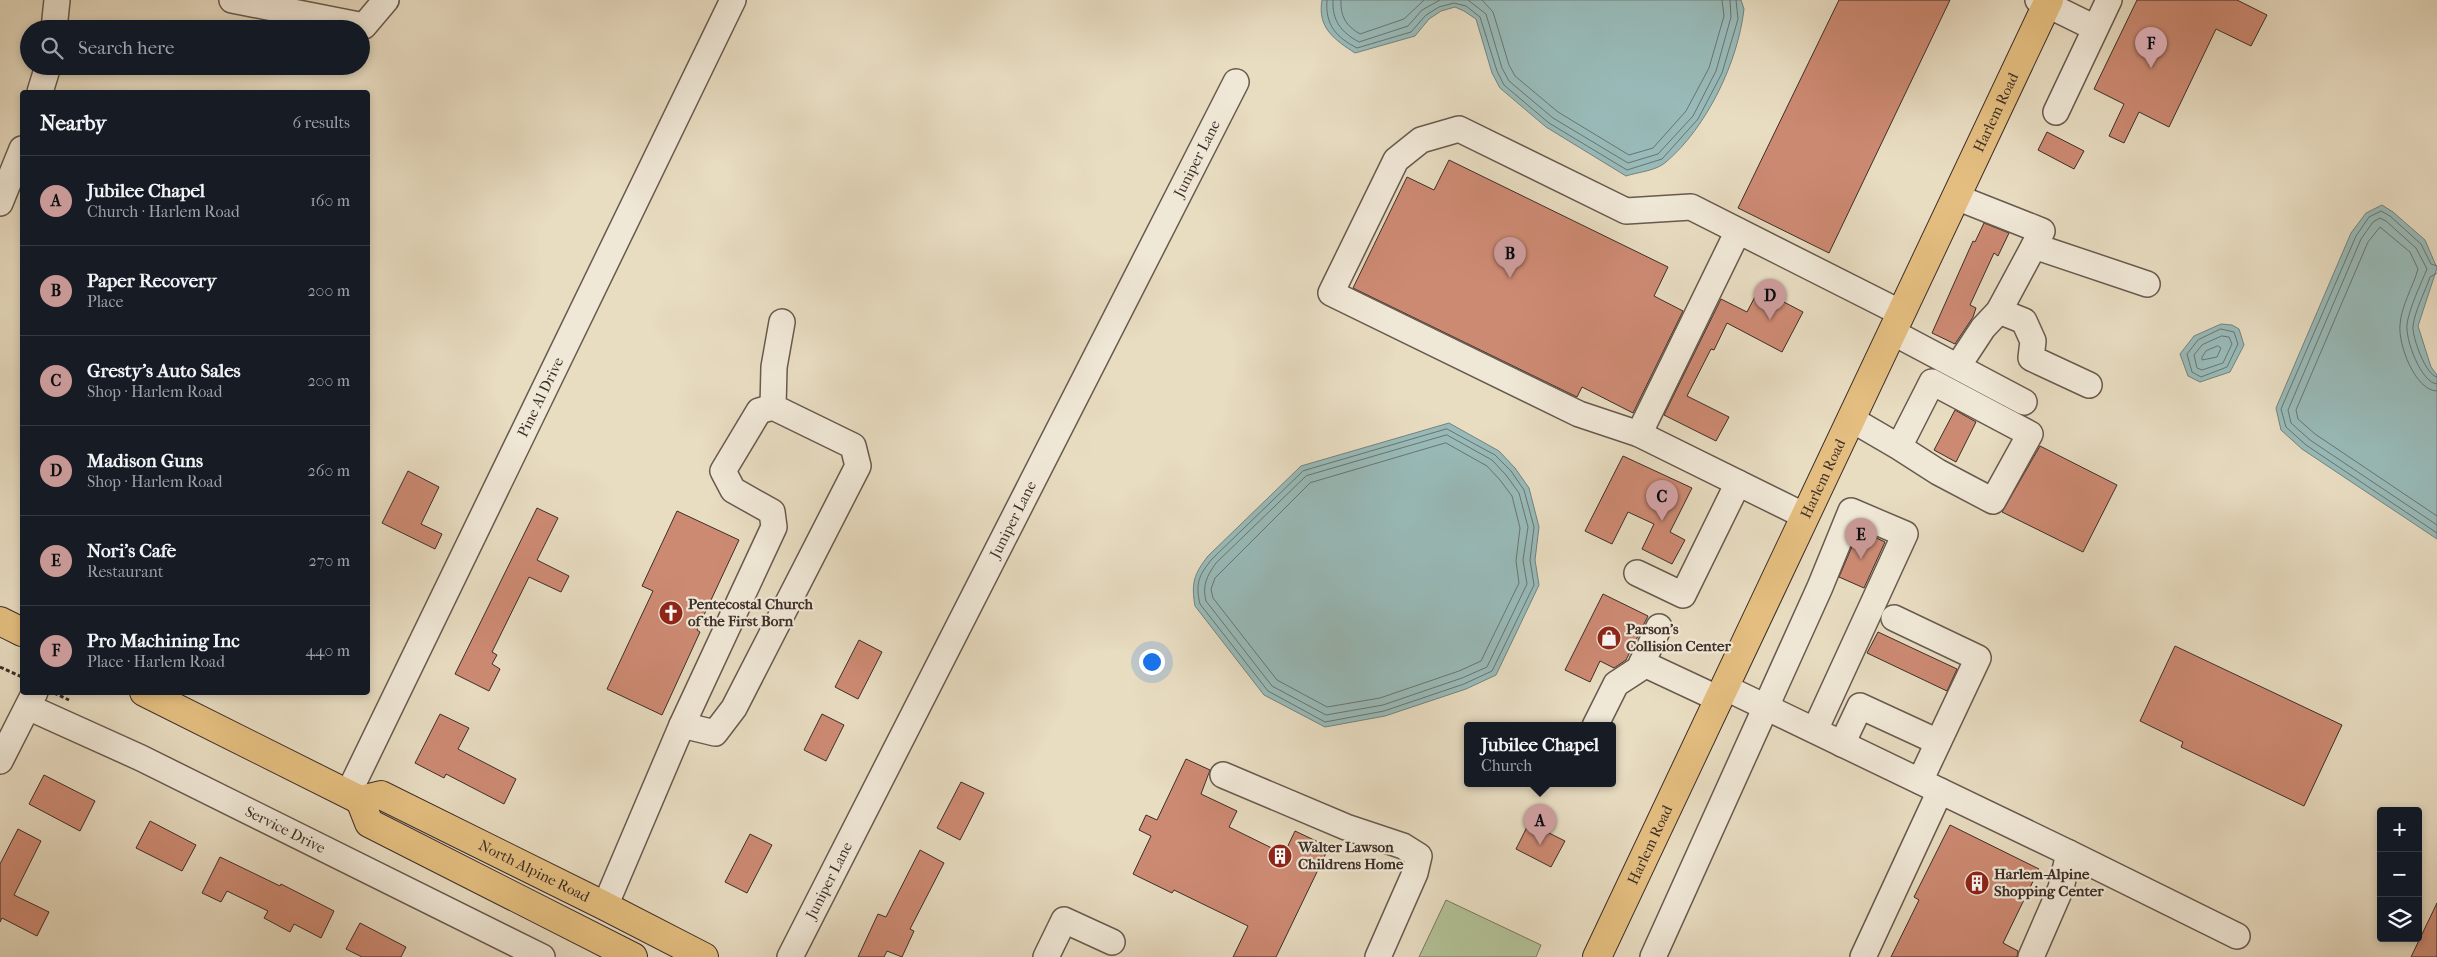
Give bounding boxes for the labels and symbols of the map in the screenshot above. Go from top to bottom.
pin: F [2135,27,2167,68]
street label: Harlem Road [1969,69,2023,155]
street label: Juniper Lane [1169,117,1224,201]
pin: B [1494,237,1526,278]
pin: D [1754,279,1786,320]
street label: Pine Al Drive [513,354,568,440]
street label: Harlem Road [1796,435,1850,521]
street label: Juniper Lane [985,477,1040,562]
pin: C [1646,480,1678,521]
pin: E [1845,518,1877,559]
place label: Pentecostal Church of the First Born [688,595,814,630]
church icon: Pentecostal Church of the First Born [658,600,684,626]
place label: Parson's Collision Center [1626,620,1731,655]
shop icon: Parson's Collision Center [1596,625,1622,651]
your location [1139,649,1165,675]
street label: Service Drive [242,802,329,857]
street label: Harlem Road [1624,802,1677,887]
pin: A [1524,804,1556,845]
street label: North Alpine Road [476,836,593,906]
street label: Juniper Lane [801,838,856,923]
place label: Walter Lawson Childrens Home [1297,838,1404,873]
building icon: Walter Lawson Childrens Home [1267,843,1293,869]
place label: Harlem-Alpine Shopping Center [1994,865,2104,900]
building icon: Harlem-Alpine Shopping Center [1964,870,1990,896]

